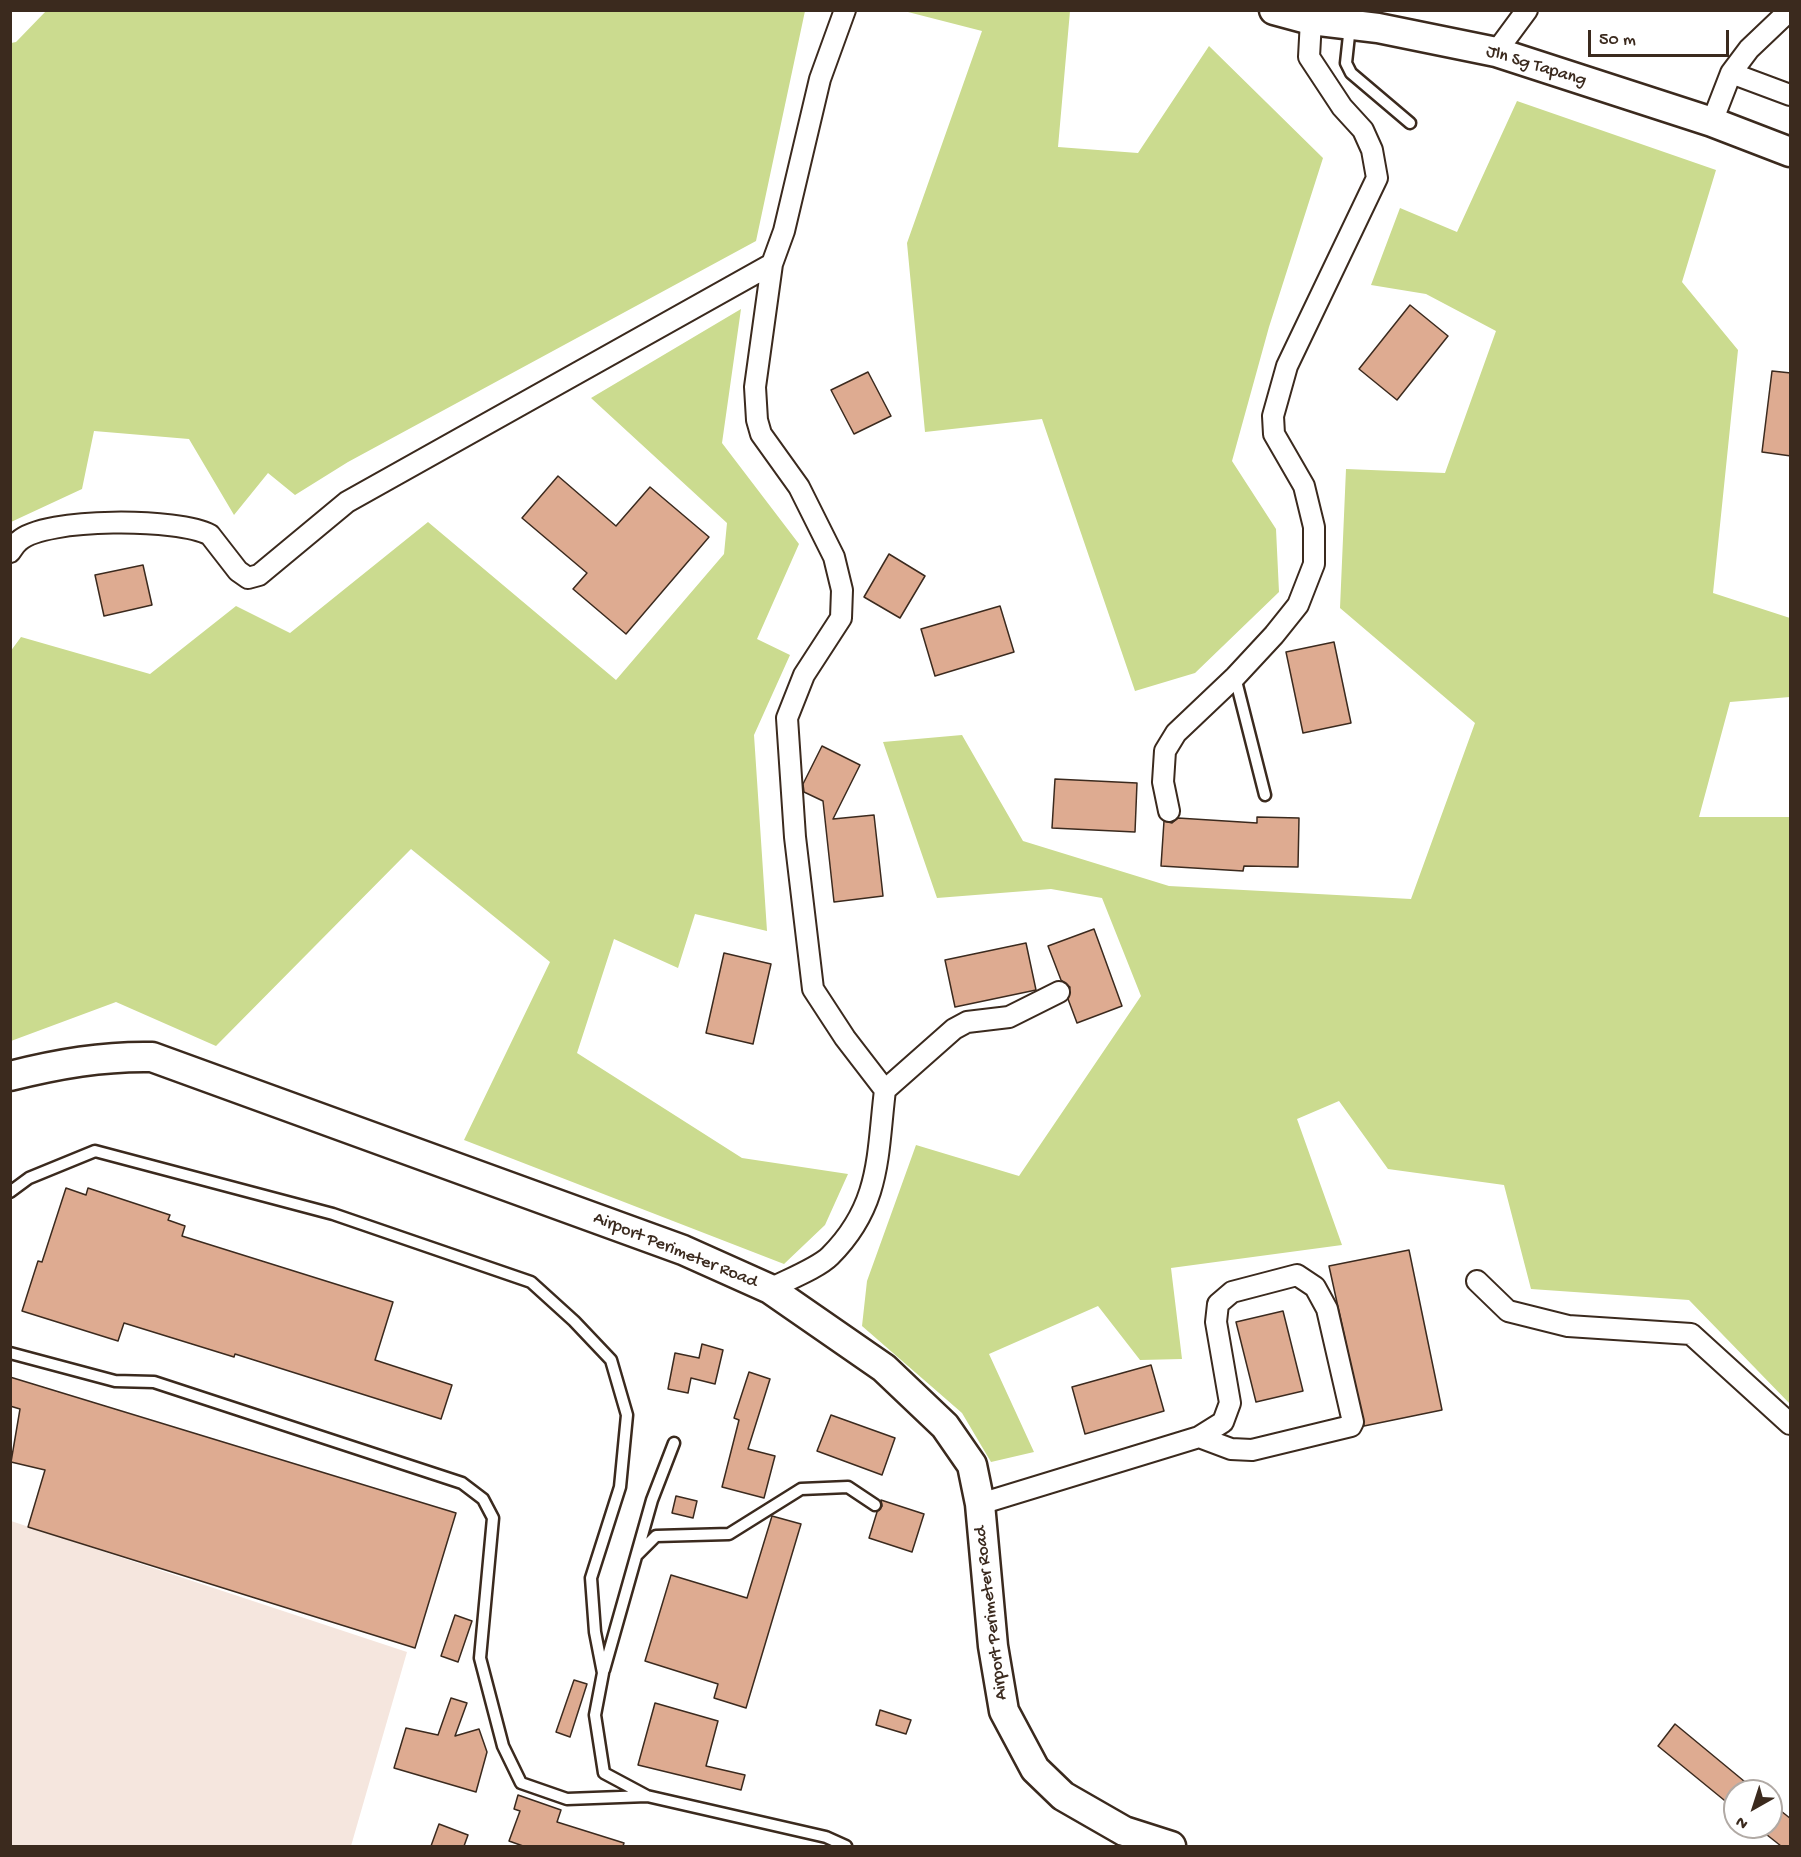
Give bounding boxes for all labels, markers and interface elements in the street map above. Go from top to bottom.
scale bar [1591,18,1732,56]
text: 50 m [1599,30,1636,51]
street label: Jln Sg Tapang [1483,42,1589,92]
street label: Airport Perimeter Road [590,1208,760,1294]
street label: Airport Perimeter Road [971,1525,1013,1701]
north arrow [1723,1779,1783,1839]
text: N [1733,1811,1753,1832]

